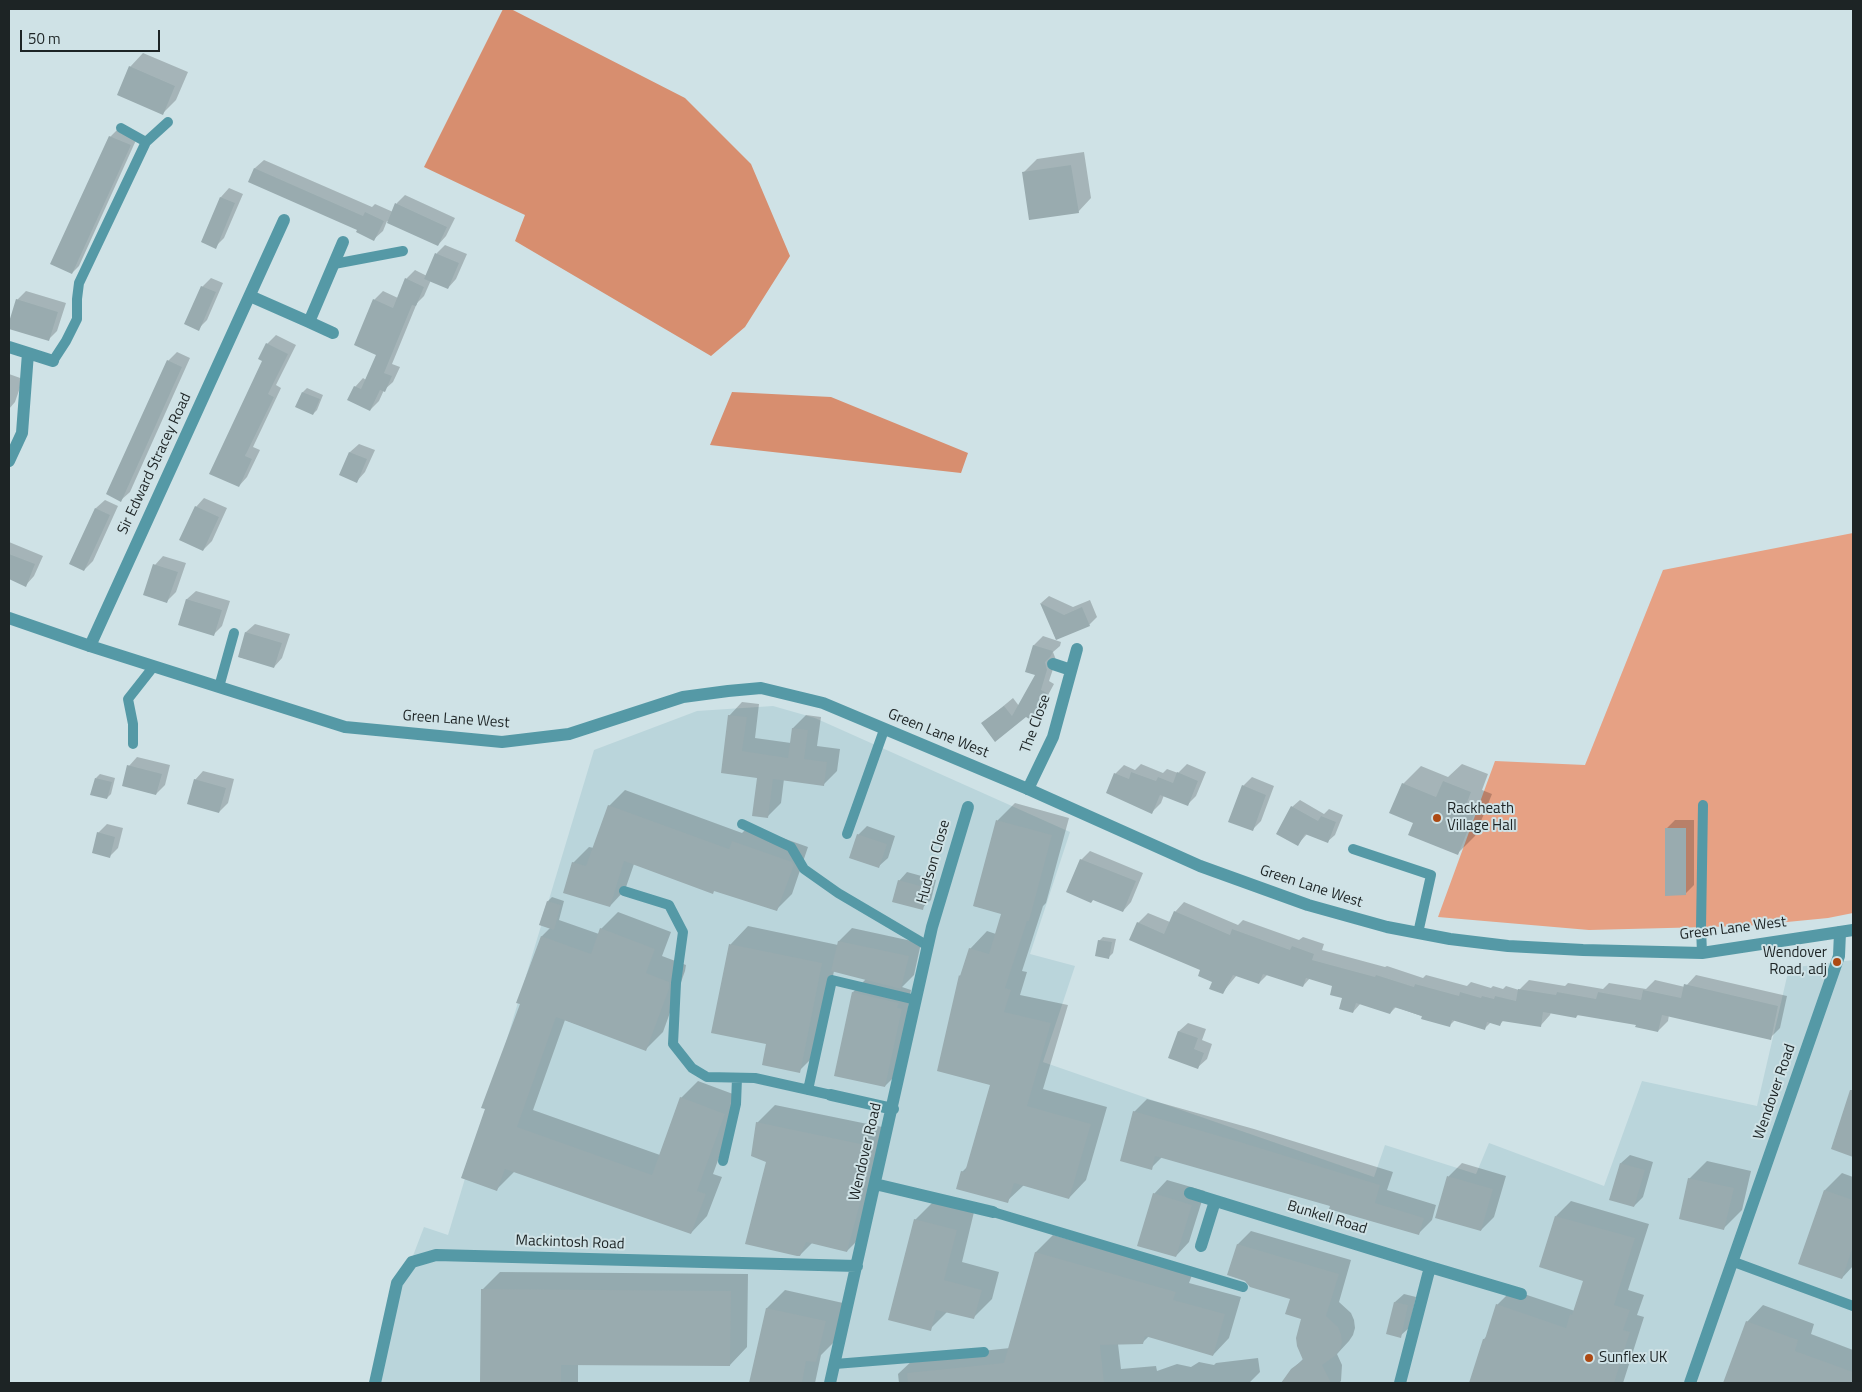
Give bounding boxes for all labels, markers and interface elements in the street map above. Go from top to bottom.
scale bar [22,20,162,52]
text: 50 m [28,27,61,50]
street label: Sir Edward Stracey Road [114,390,196,538]
street label: The Close [1017,692,1055,756]
street label: Green Lane West [885,706,991,762]
street label: Green Lane West [402,707,510,733]
place label: Rackheath Village Hall [1447,800,1517,835]
marker: Rackheath Village Hall [1431,812,1443,824]
street label: Hudson Close [913,818,955,906]
street label: Green Lane West [1257,862,1365,912]
street label: Green Lane West [1679,914,1787,944]
place label: Wendover Road, adj [1763,944,1827,979]
marker: Wendover Road, adj [1831,956,1843,968]
street label: Wendover Road [1750,1042,1800,1142]
street label: Wendover Road [846,1101,886,1203]
street label: Bunkell Road [1285,1197,1369,1239]
street label: Mackintosh Road [515,1232,625,1254]
place label: Sunflex UK [1599,1349,1667,1367]
marker: Sunflex UK [1583,1352,1595,1364]

